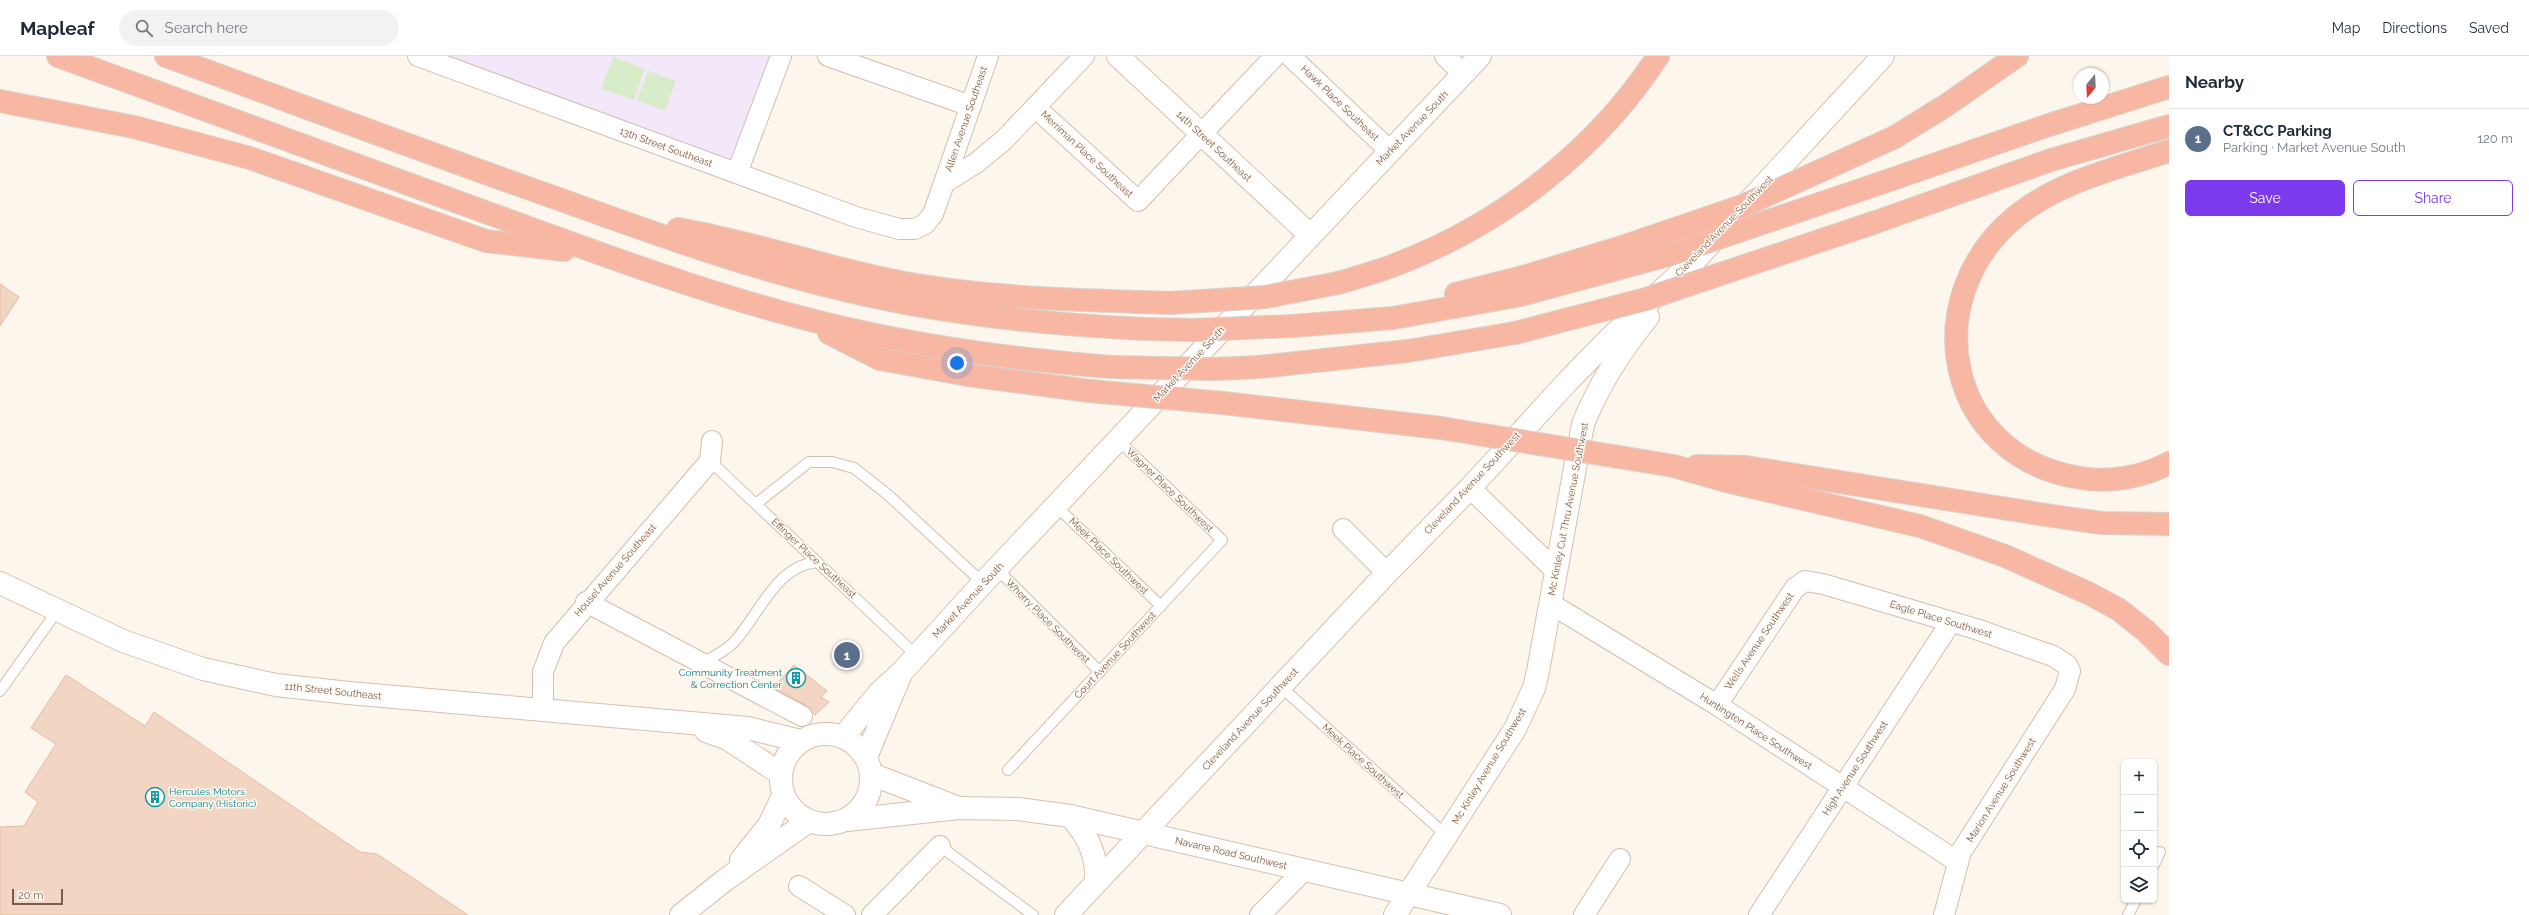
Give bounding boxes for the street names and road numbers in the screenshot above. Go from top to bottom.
street label: Hawk Place Southeast [1299,63,1382,143]
street label: Allen Avenue Southeast [943,64,989,173]
street label: Market Avenue South [1374,88,1450,167]
street label: Merriman Place Southeast [1039,108,1136,200]
street label: 14th Street Southeast [1174,108,1254,184]
street label: 13th Street Southeast [618,125,715,169]
street label: Cleveland Avenue Southwest [1673,173,1775,279]
street label: Market Avenue South [1151,324,1227,404]
street label: Mc Kinley Cut Thru Avenue Southwest [1546,421,1590,596]
street label: Cleveland Avenue Southwest [1422,429,1523,536]
street label: Wagner Place Southwest [1124,446,1216,535]
street label: Meek Place Southwest [1067,515,1151,597]
street label: Effinger Place Southeast [769,516,859,601]
street label: Housel Avenue Southeast [572,521,659,618]
street label: Market Avenue South [930,560,1006,640]
street label: Wherry Place Southwest [1004,577,1093,666]
street label: Wells Avenue Southwest [1722,590,1796,692]
street label: Eagle Place Southwest [1889,598,1994,640]
street label: Court Avenue Southwest [1072,609,1159,701]
street label: Cleveland Avenue Southwest [1200,665,1301,772]
street label: 11th Street Southeast [284,680,383,702]
street label: Huntington Place Southwest [1698,691,1815,772]
street label: Mc Kinley Avenue Southwest [1450,705,1528,826]
street label: High Avenue Southwest [1820,718,1890,817]
street label: Meek Place Southwest [1320,722,1406,801]
street label: Marion Avenue Southwest [1964,735,2038,844]
street label: Navarre Road Southwest [1174,835,1289,871]

